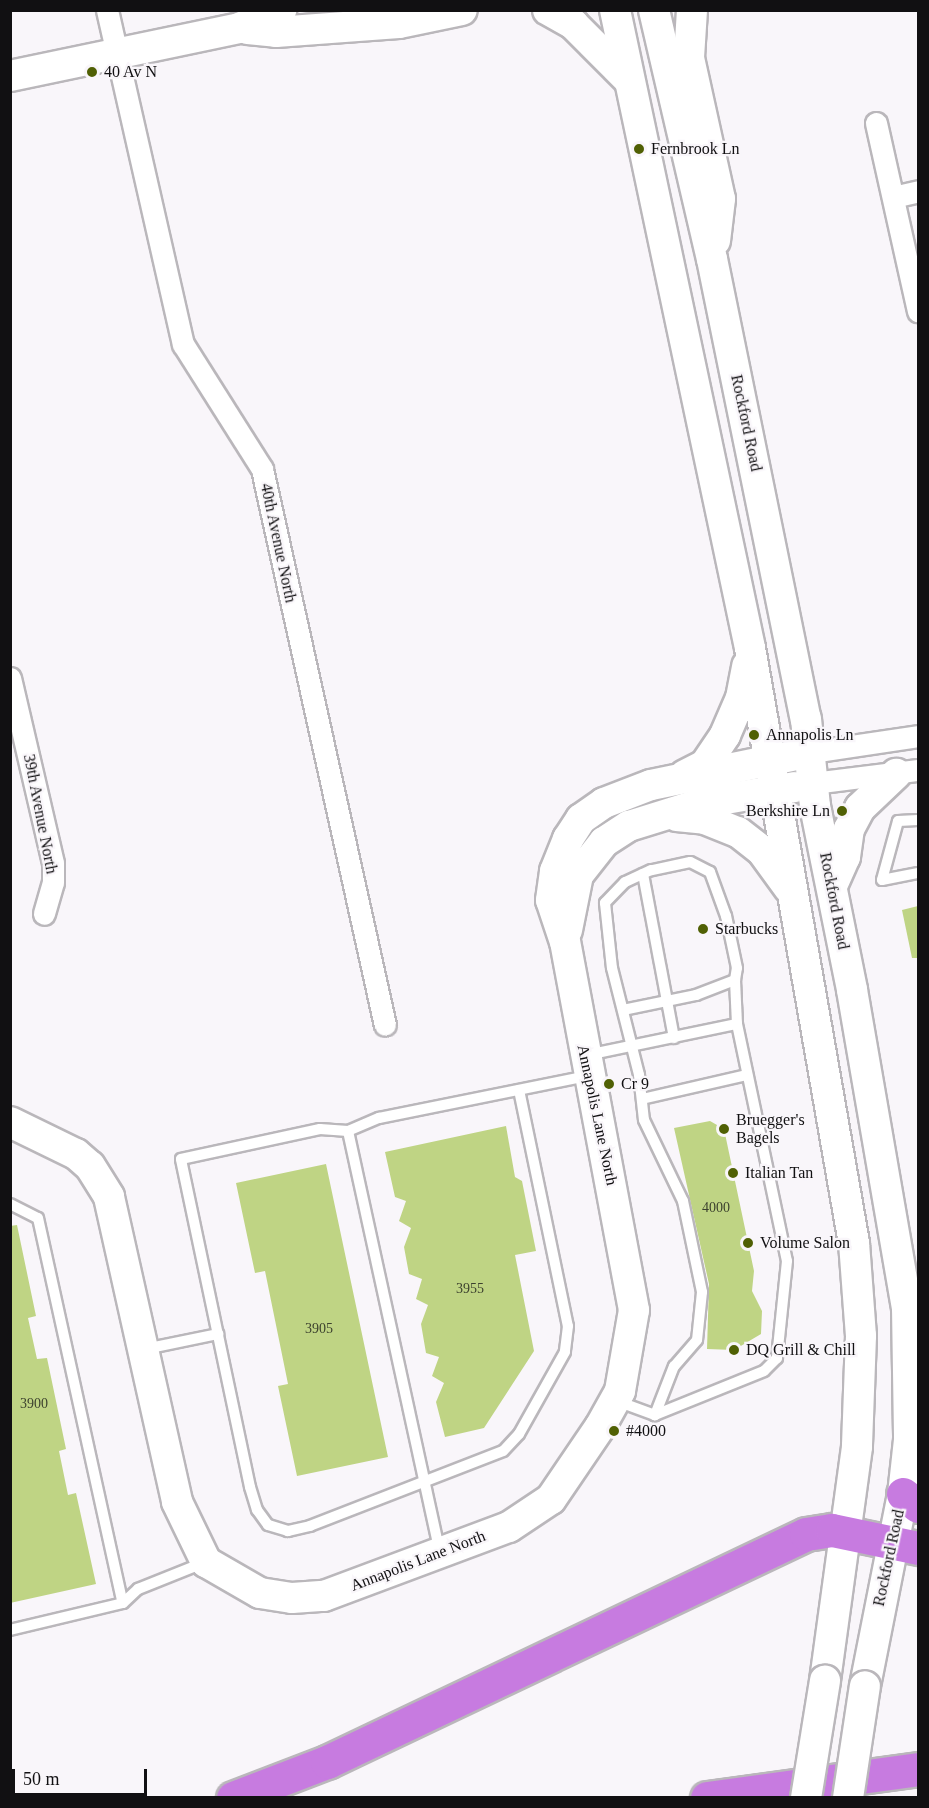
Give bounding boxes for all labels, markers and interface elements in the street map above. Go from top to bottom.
place label: 40 Av N [104,62,158,82]
marker: 40 Av N [85,65,99,79]
place label: Fernbrook Ln [651,139,739,159]
marker: Fernbrook Ln [632,142,646,156]
street label: Rockford Road [726,373,766,473]
street label: 40th Avenue North [256,481,300,605]
place label: Annapolis Ln [766,725,854,745]
marker: Annapolis Ln [747,728,761,742]
street label: 39th Avenue North [19,752,61,876]
place label: Berkshire Ln [746,801,830,821]
marker: Berkshire Ln [835,804,849,818]
street label: Rockford Road [815,851,853,951]
place label: Starbucks [715,919,778,939]
marker: Starbucks [696,922,710,936]
street label: Annapolis Lane North [573,1043,621,1187]
place label: Cr 9 [621,1074,649,1094]
marker: Cr 9 [602,1077,616,1091]
place label: Bruegger's Bagels [736,1110,805,1148]
marker: Bruegger's Bagels [717,1122,731,1136]
place label: Italian Tan [745,1163,814,1183]
marker: Italian Tan [726,1166,740,1180]
house number: 4000 [702,1200,730,1216]
place label: Volume Salon [760,1233,850,1253]
marker: Volume Salon [741,1236,755,1250]
house number: 3955 [456,1281,484,1297]
house number: 3905 [305,1321,333,1337]
place label: DQ Grill & Chill [746,1340,856,1360]
marker: DQ Grill & Chill [727,1343,741,1357]
house number: 3900 [20,1396,48,1412]
place label: #4000 [626,1421,666,1441]
marker: #4000 [607,1424,621,1438]
street label: Rockford Road [869,1508,909,1608]
street label: Annapolis Lane North [348,1526,488,1596]
scale bar [15,1757,150,1795]
text: 50 m [23,1769,60,1789]

